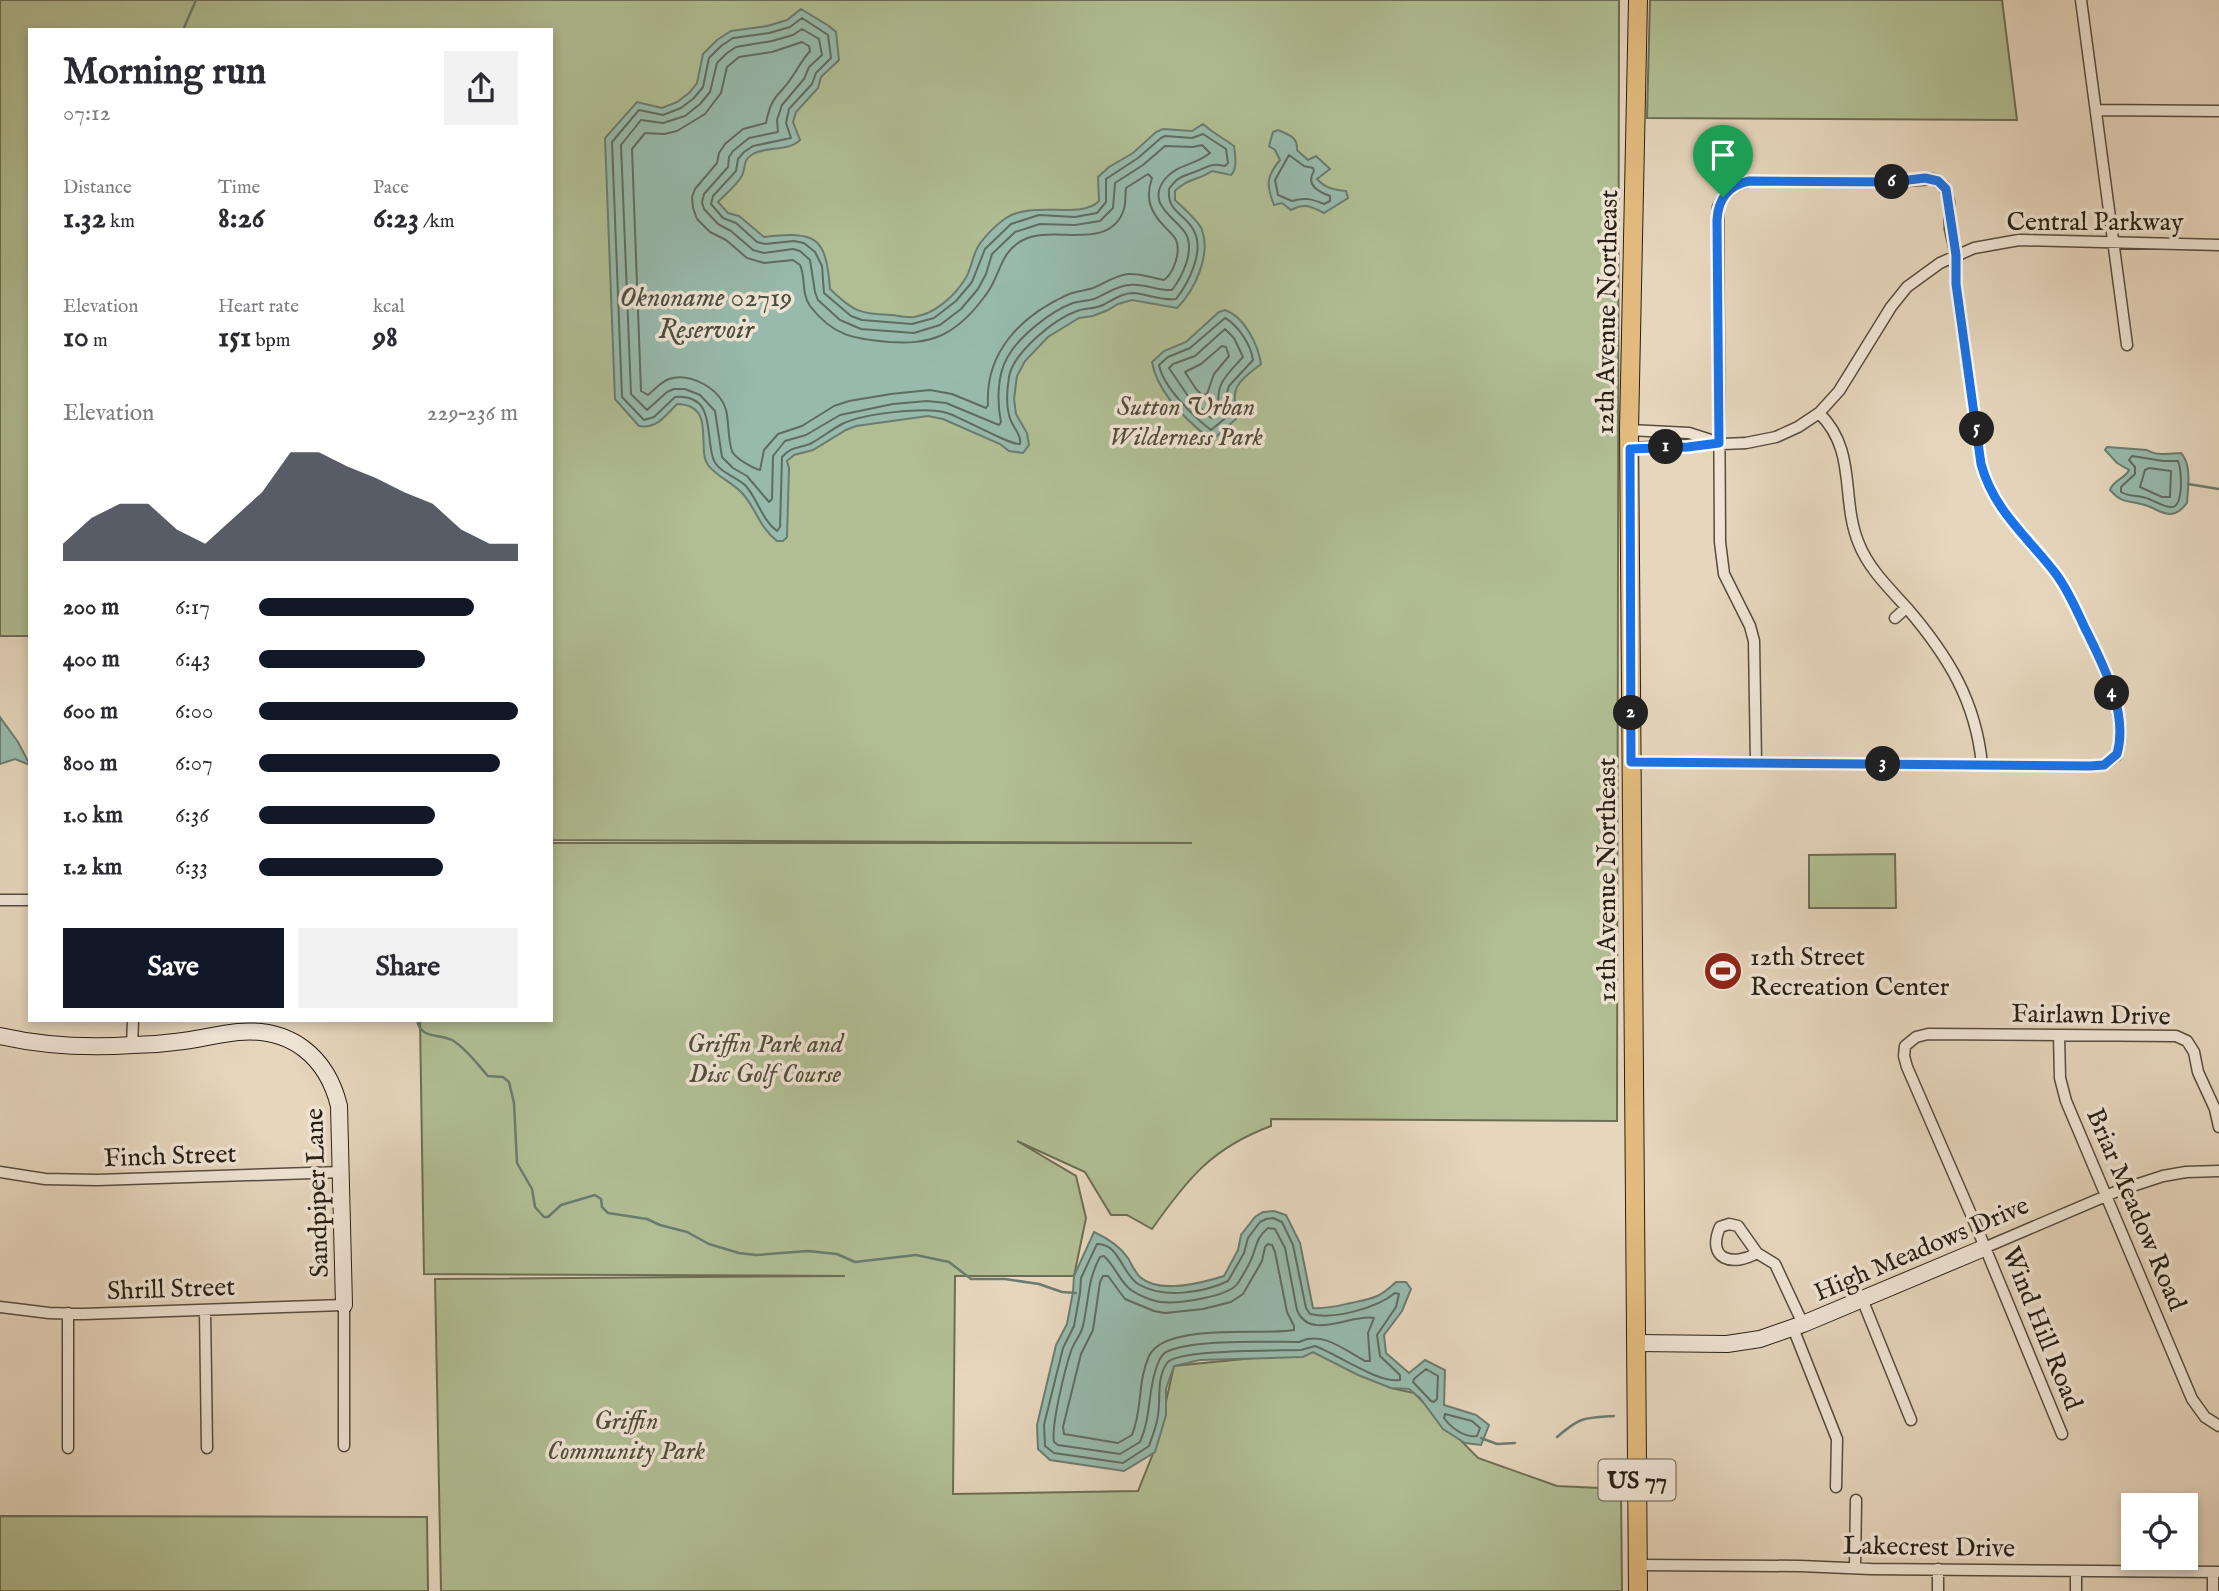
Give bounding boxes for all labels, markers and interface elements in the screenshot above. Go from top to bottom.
text: Morning run [63,49,266,97]
button: share [444,51,518,125]
text: 07:12 [63,99,110,128]
pin [1693,125,1753,197]
icon: arrive [1704,136,1742,174]
pin: 6 [1874,164,1910,200]
text: 6 [1887,169,1896,193]
text: Distance [63,176,132,200]
text: Time [218,176,260,200]
text: Pace [373,176,409,200]
street label: 12th Avenue Northeast [1589,189,1626,435]
text: 1.32 [63,200,106,238]
text: 8:26 [218,200,264,238]
text: 6:23 [373,200,419,238]
street label: Central Parkway [2007,206,2184,239]
text: km [106,210,135,234]
text: /km [419,210,454,234]
water label: Oknoname 02719 Reservoir [619,281,793,348]
text: Elevation [63,295,138,319]
text: Heart rate [218,295,299,319]
text: kcal [373,295,405,319]
text: 10 [63,319,89,357]
text: 151 [218,319,251,357]
text: 98 [373,319,398,357]
text: m [89,329,108,353]
text: bpm [251,329,290,353]
park label: Sutton Urban Wilderness Park [1109,391,1264,454]
text: Elevation [63,399,154,428]
text: 229–236 m [427,399,518,428]
pin: 5 [1960,412,1994,446]
text: 5 [1973,416,1980,440]
pin: 1 [1648,430,1684,464]
text: 1 [1662,434,1669,458]
text: 200 m [63,593,119,622]
text: 6:17 [175,593,210,622]
text: 400 m [63,645,120,674]
text: 6:43 [175,645,211,674]
pin: 4 [2094,676,2130,710]
text: 4 [2107,680,2116,704]
pin: 2 [1614,696,1648,730]
text: 600 m [63,697,118,726]
text: 6:00 [175,697,213,726]
text: 2 [1626,700,1635,724]
pin: 3 [1866,746,1900,782]
text: 800 m [63,749,117,778]
text: 6:07 [175,749,213,778]
text: 3 [1879,751,1886,775]
street label: 12th Avenue Northeast [1591,758,1624,1002]
text: 1.0 km [63,801,123,830]
text: 6:36 [175,801,209,830]
text: 1.2 km [63,853,122,882]
text: 6:33 [175,853,208,882]
button: Save [63,928,284,1008]
button: Share [298,928,518,1008]
place label: 12th Street Recreation Center [1750,941,1950,1004]
sports icon: 12th Street Recreation Center [1702,950,1744,992]
street label: Fairlawn Drive [2011,998,2171,1033]
park label: Griffin Park and Disc Golf Course [687,1028,845,1091]
street label: Briar Meadow Road [2078,1103,2193,1316]
street label: Sandpiper Lane [298,1107,337,1278]
street label: Finch Street [103,1138,237,1175]
street label: High Meadows Drive [1809,1189,2034,1310]
street label: Wind Hill Road [1994,1242,2089,1415]
street label: Shrill Street [106,1271,236,1308]
park label: Griffin Community Park [547,1405,706,1468]
road number: US 77 [1598,1460,1676,1500]
map controls [2121,1493,2198,1570]
button: locate [2121,1493,2198,1570]
street label: Lakecrest Drive [1843,1529,2015,1566]

